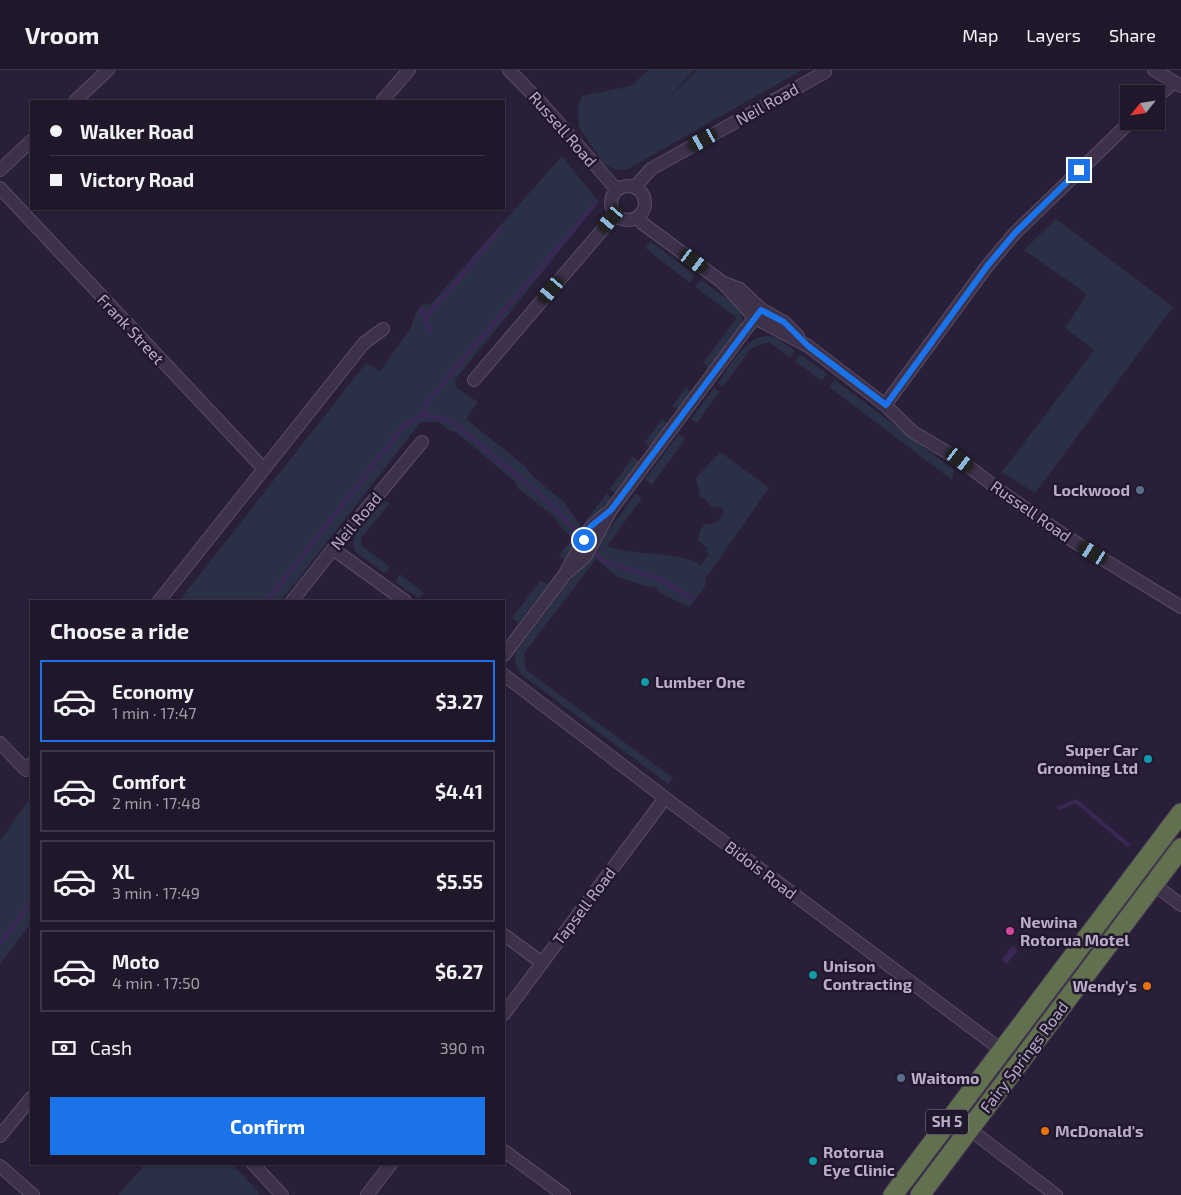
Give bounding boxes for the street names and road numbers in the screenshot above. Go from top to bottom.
street label: Neil Road [732,79,801,129]
street label: Russell Road [526,87,601,170]
street label: Frank Street [94,290,169,368]
street label: Russell Road [988,476,1075,545]
street label: Neil Road [326,488,385,553]
street label: Bidois Road [722,837,801,903]
street label: Tapsell Road [548,863,619,948]
street label: Fairy Springs Road [976,997,1072,1116]
road number: SH 5 [926,1110,968,1134]

